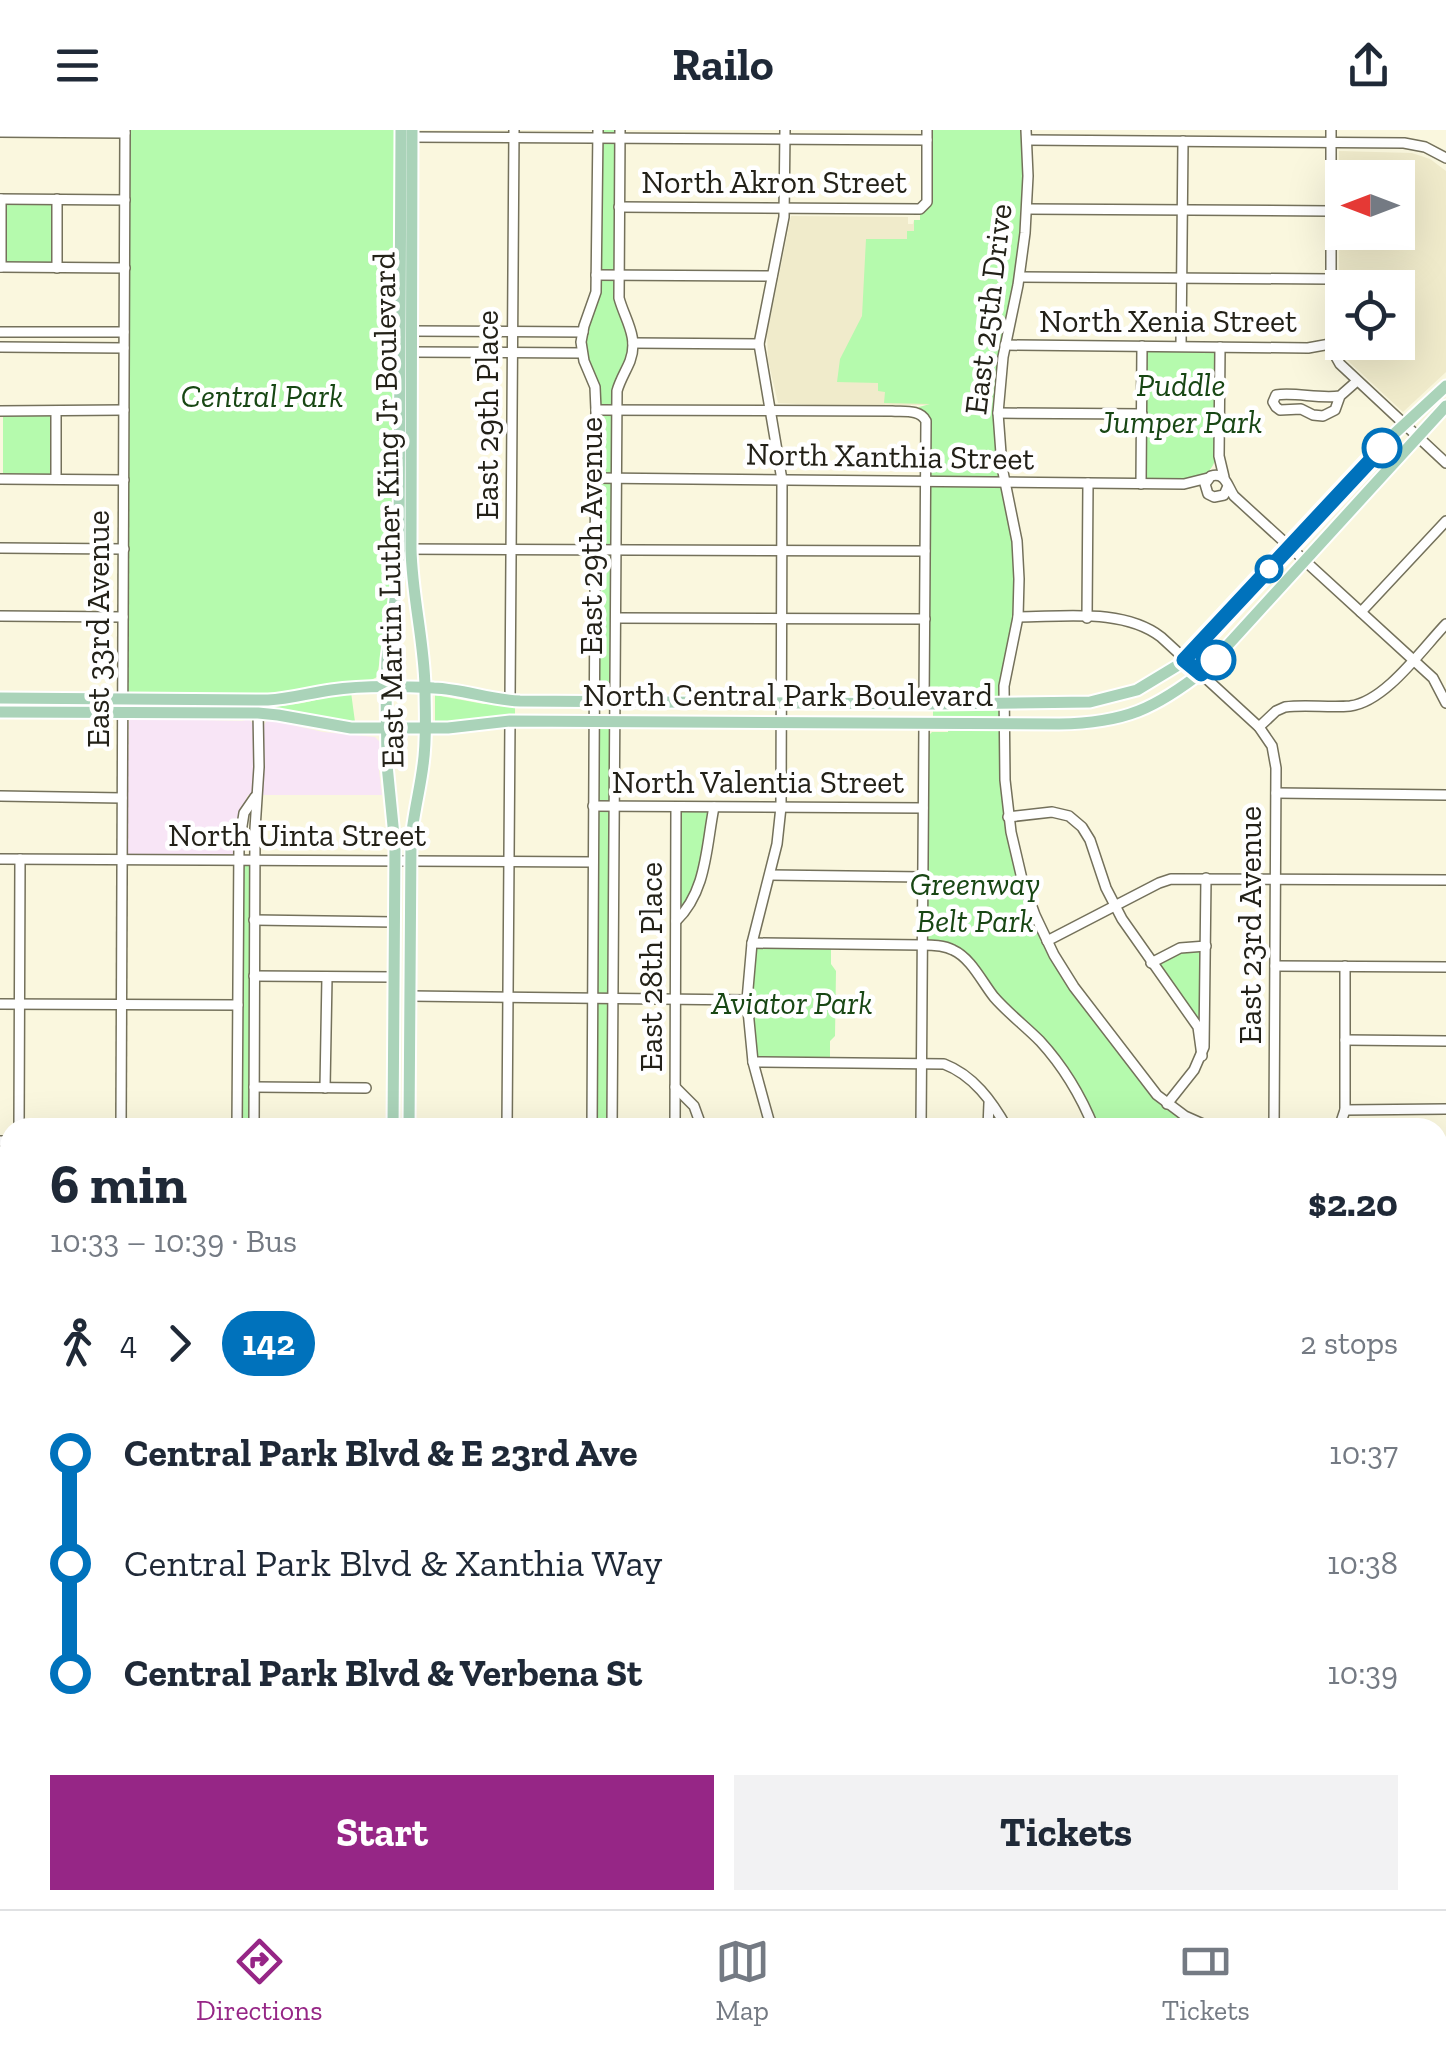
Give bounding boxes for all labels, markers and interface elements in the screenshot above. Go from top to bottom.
icon: menu [50,38,105,93]
text: Railo [672,38,774,92]
icon: share [1341,38,1396,93]
north arrow [1325,160,1415,250]
map controls [1325,160,1415,360]
street label: North Akron Street [641,163,907,201]
street label: East 25th Drive [956,201,1020,417]
street label: East Martin Luther King Jr Boulevard [364,251,412,769]
button: locate [1325,270,1415,360]
street label: North Xenia Street [1039,302,1297,340]
street label: East 29th Place [468,310,506,520]
park label: Puddle Jumper Park [1099,366,1262,441]
park label: Central Park [181,377,343,415]
street label: East 29th Avenue [572,417,610,655]
unlabelled marker [1363,429,1401,467]
street label: North Xanthia Street [745,434,1035,478]
street label: East 33rd Avenue [79,510,117,748]
unlabelled marker [1256,556,1282,582]
unlabelled marker [1197,641,1235,679]
street label: North Central Park Boulevard [583,676,994,714]
street label: North Valentia Street [612,763,904,801]
street label: East 23rd Avenue [1231,806,1269,1044]
street label: North Uinta Street [168,816,426,854]
street label: East 28th Place [632,862,670,1072]
park label: Greenway Belt Park [910,865,1040,940]
park label: Aviator Park [710,984,873,1022]
text: 6 min [50,1151,187,1217]
text: $2.20 [1308,1180,1398,1226]
text: 10:33 – 10:39 · Bus [50,1222,297,1260]
icon: walk [50,1316,105,1371]
icon: forward [152,1316,207,1371]
text: 142 [242,1322,295,1364]
text: 4 [120,1324,137,1362]
text: 2 stops [1300,1324,1398,1362]
text: Central Park Blvd & E 23rd Ave [124,1430,638,1476]
text: 10:37 [1329,1434,1398,1472]
text: Central Park Blvd & Xanthia Way [124,1540,663,1586]
text: 10:38 [1327,1544,1398,1582]
text: Central Park Blvd & Verbena St [124,1650,642,1696]
text: 10:39 [1327,1654,1398,1692]
button: Start [50,1775,714,1890]
button: Tickets [734,1775,1398,1890]
tab: Directions [196,1934,322,2027]
tab: Map [715,1934,770,2027]
tab: Tickets [1162,1934,1250,2027]

